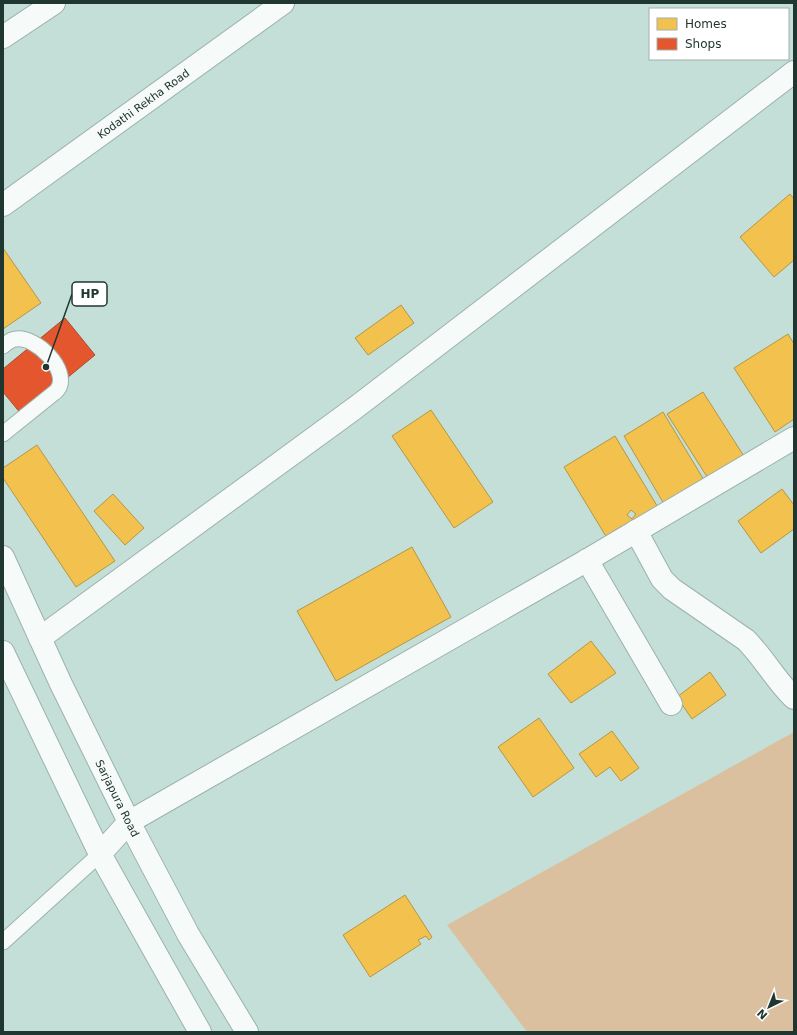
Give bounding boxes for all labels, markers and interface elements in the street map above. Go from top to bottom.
legend [649,8,789,60]
text: Homes [685,17,727,31]
text: Shops [685,37,721,51]
street label: Kodathi Rekha Road [95,67,192,142]
callout: HP [72,282,107,306]
text: HP [81,287,100,301]
street label: Sarjapura Road [92,758,142,839]
north arrow [749,987,789,1027]
text: N [755,1006,770,1022]

